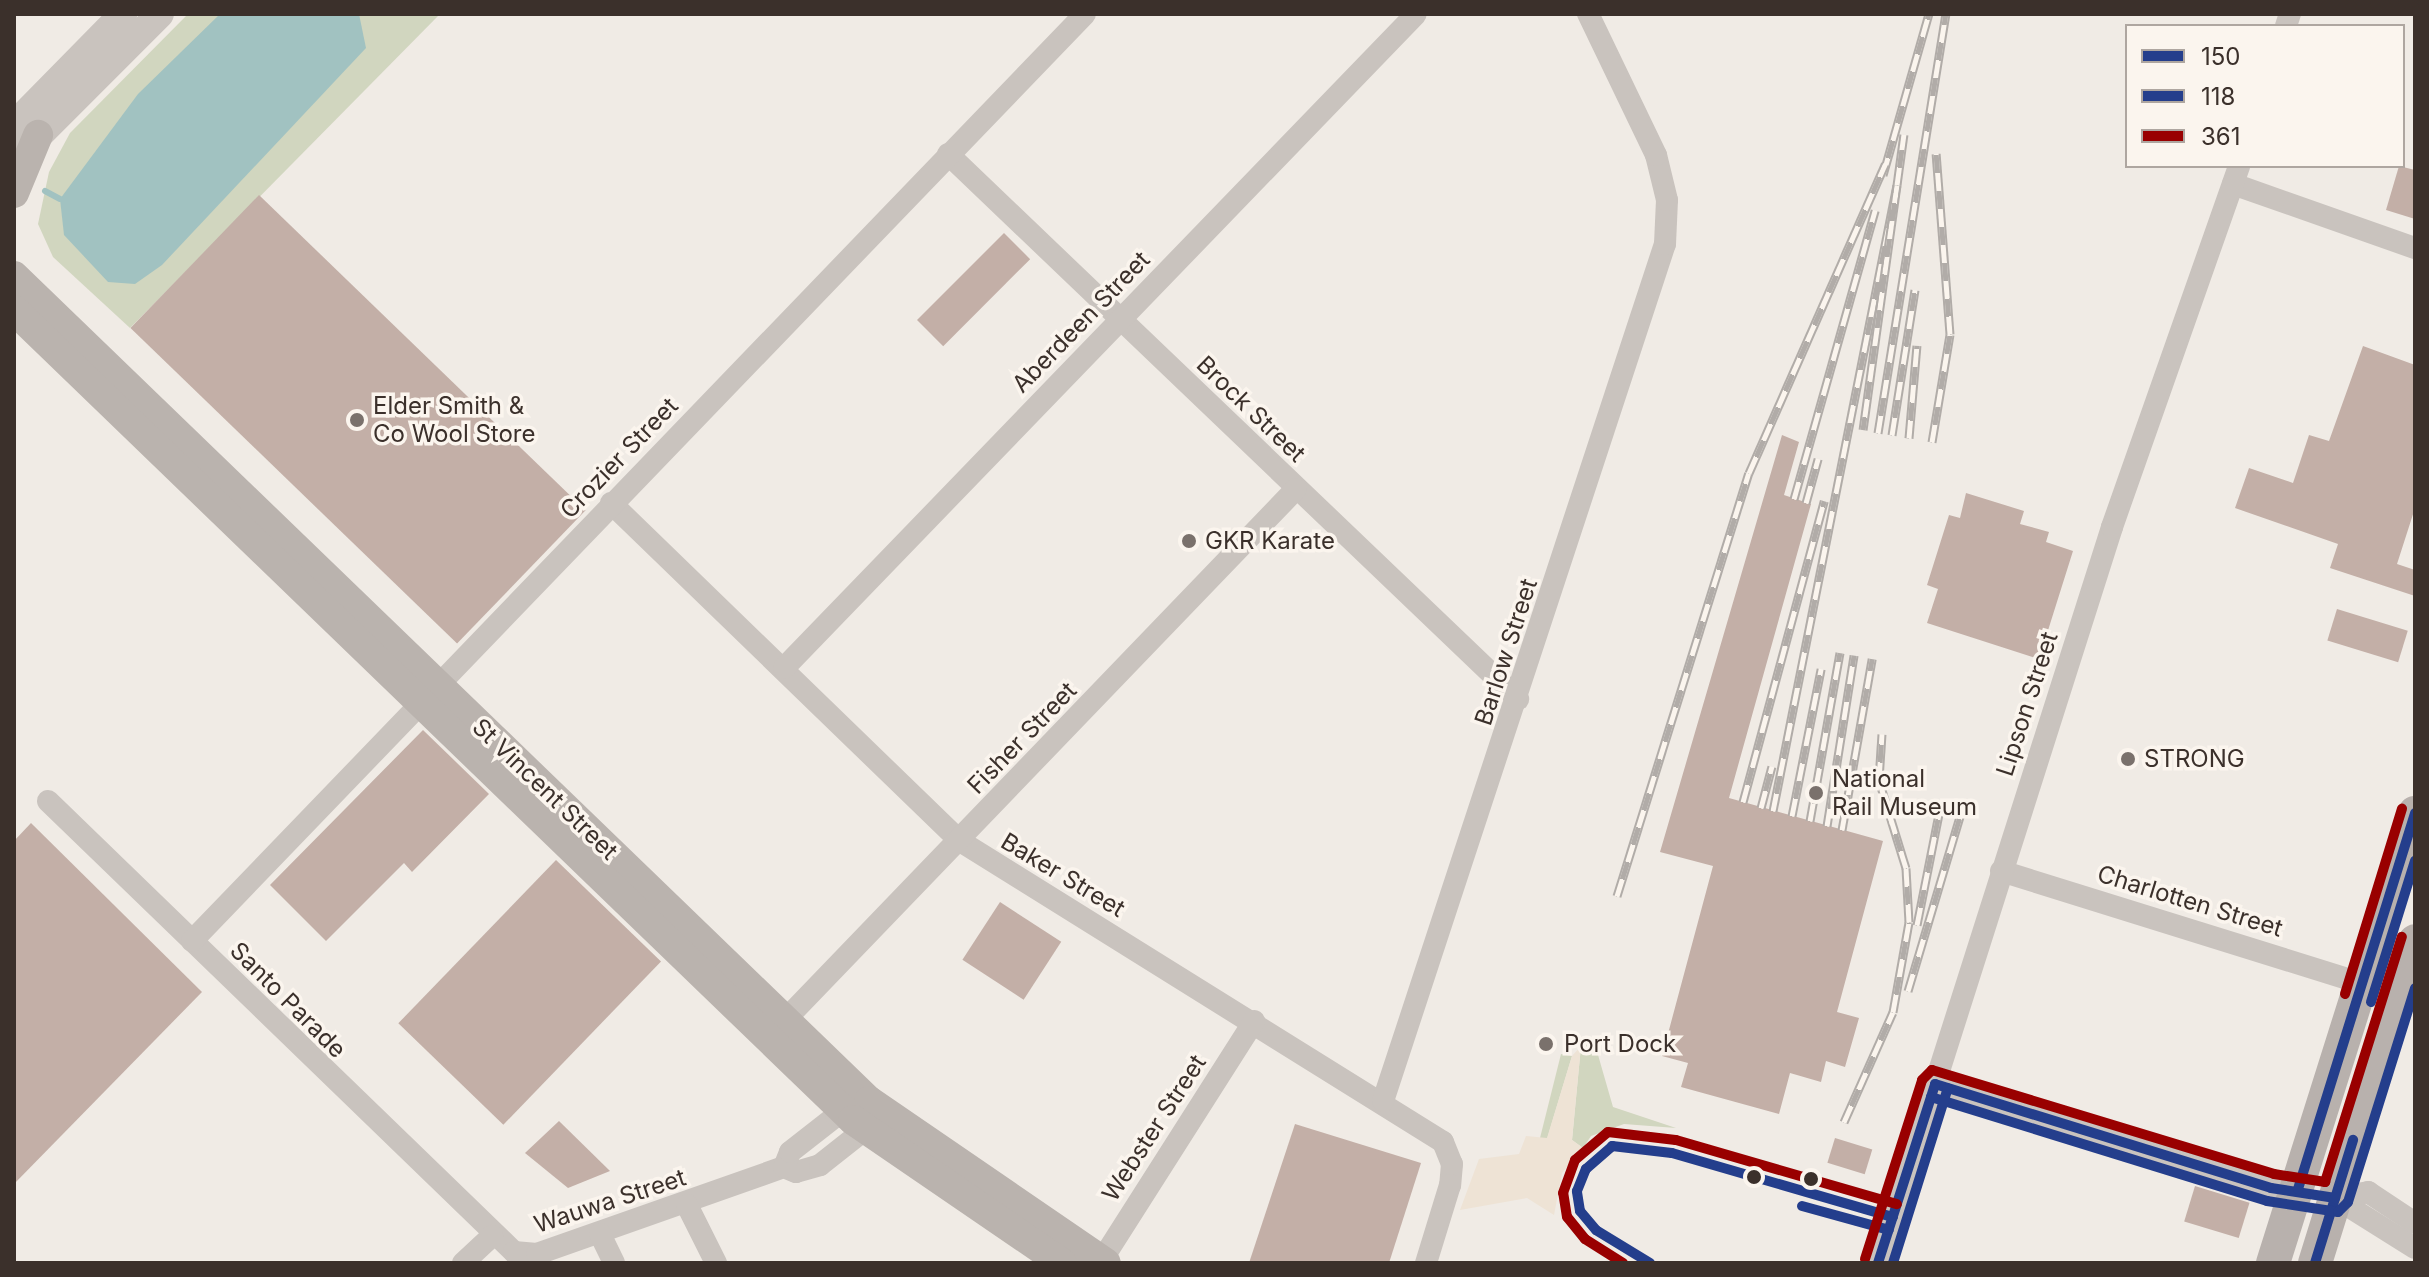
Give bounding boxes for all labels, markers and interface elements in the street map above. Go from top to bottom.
legend [2125,24,2405,168]
text: 150 [2201,42,2241,71]
text: 118 [2201,82,2235,111]
text: 361 [2201,122,2240,151]
street label: Aberdeen Street [1006,245,1156,399]
street label: Brock Street [1191,350,1311,468]
place label: Elder Smith & Co Wool Store [373,392,535,448]
street label: Crozier Street [554,392,684,524]
marker: Elder Smith & Co Wool Store [348,411,366,429]
place label: GKR Karate [1205,527,1335,555]
marker: GKR Karate [1180,532,1198,550]
street label: Barlow Street [1469,575,1543,729]
street label: Lipson Street [1990,628,2064,780]
street label: Fisher Street [962,676,1082,800]
street label: St Vincent Street [466,712,624,866]
place label: STRONG [2144,745,2245,773]
marker: STRONG [2119,750,2137,768]
place label: National Rail Museum [1832,765,1977,821]
marker: National Rail Museum [1807,784,1825,802]
street label: Baker Street [996,827,1130,923]
street label: Charlotten Street [2094,859,2286,943]
street label: Santo Parade [224,936,352,1064]
place label: Port Dock [1564,1030,1676,1058]
marker: Port Dock [1535,1033,1557,1055]
street label: Webster Street [1096,1049,1212,1207]
street label: Wauwa Street [531,1163,689,1239]
unlabelled marker [1746,1169,1762,1185]
unlabelled marker [1803,1171,1819,1187]

